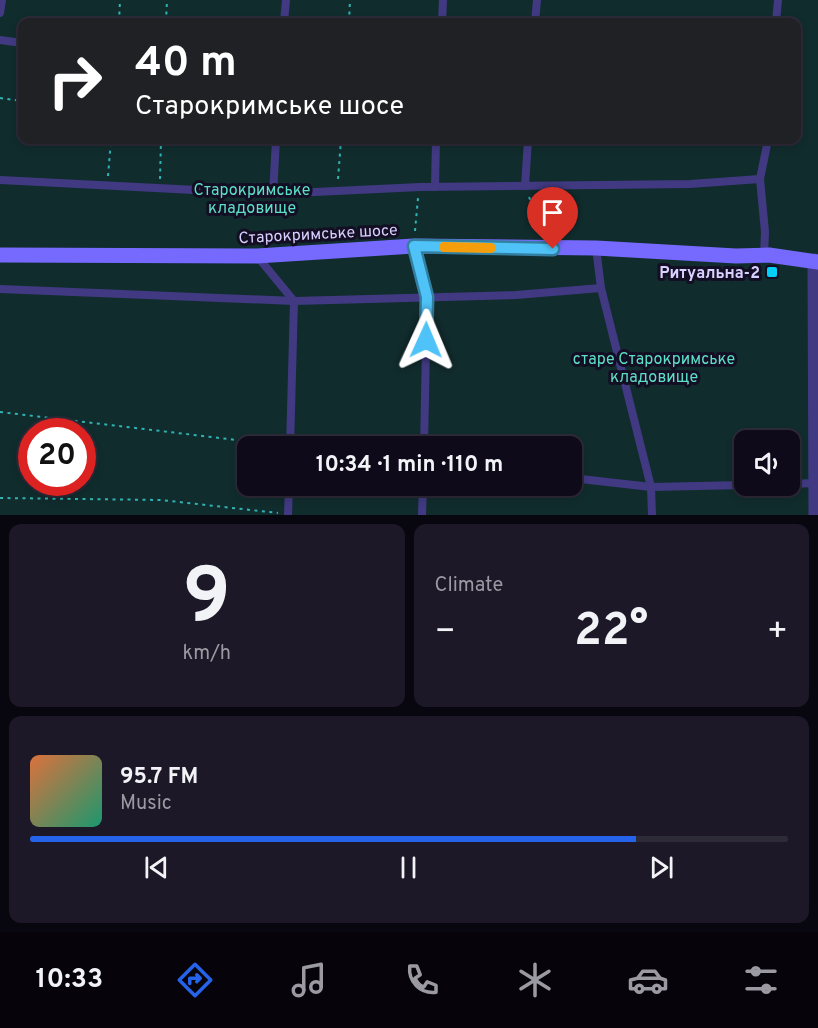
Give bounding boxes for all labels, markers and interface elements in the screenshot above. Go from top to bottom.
text: 40 m [135,38,237,91]
icon: right [36,42,114,120]
text: Старокримське шосе [135,90,404,124]
park label: Старокримське кладовище [194,181,310,219]
pin [527,187,578,249]
icon: arrive [536,196,569,229]
street label: Старокримське шосе [238,221,398,249]
place label: Ритуальна-2 [659,264,760,284]
marker: Ритуальна-2 [765,265,779,279]
position arrow [394,308,458,372]
park label: старе Старокримське кладовище [573,350,735,388]
speed limit sign: 20 [18,418,96,496]
map controls [734,430,800,496]
button: sound [734,430,800,496]
text: 10:34 · 1 min · 110 m [316,452,503,479]
text: 9 [183,552,231,651]
text: Climate [435,573,503,599]
text: 22° [574,604,648,661]
text: − [435,612,456,654]
text: + [767,612,788,654]
text: km/h [182,641,231,667]
text: 95.7 FM [120,764,198,791]
text: Music [120,791,172,817]
icon: previous [140,851,173,884]
icon: pause [392,851,425,884]
icon: next [645,851,678,884]
icon: directions [174,959,216,1001]
icon: music [288,959,330,1001]
icon: phone [401,959,443,1001]
icon: climate [514,959,556,1001]
icon: car [627,959,669,1001]
icon: filters [740,959,782,1001]
text: 10:33 [36,963,103,997]

